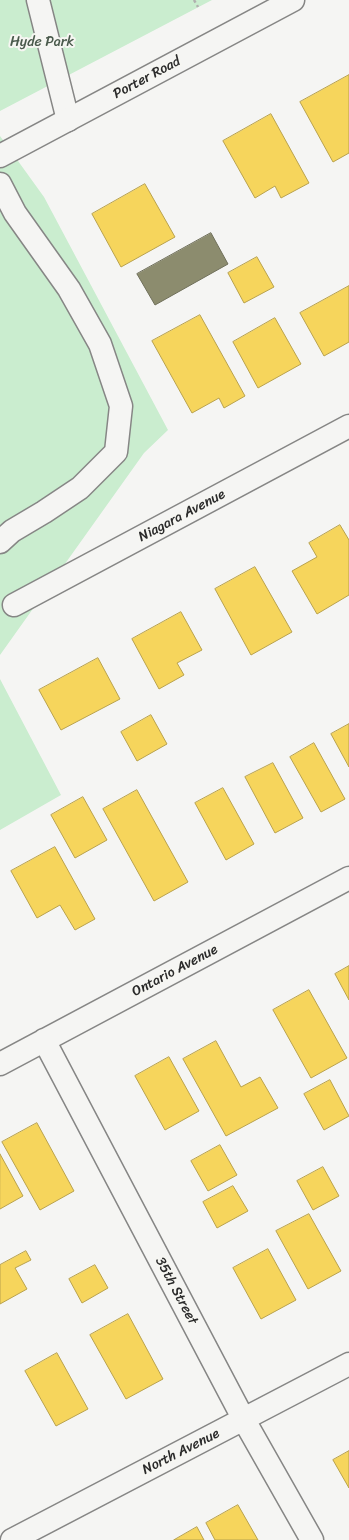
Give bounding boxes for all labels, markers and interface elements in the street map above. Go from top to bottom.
park label: Hyde Park [10,34,74,50]
street label: Porter Road [110,53,184,103]
street label: Niagara Avenue [136,486,228,546]
street label: Ontario Avenue [129,941,221,1001]
street label: 35th Street [151,1254,201,1328]
street label: North Avenue [140,1425,222,1479]

